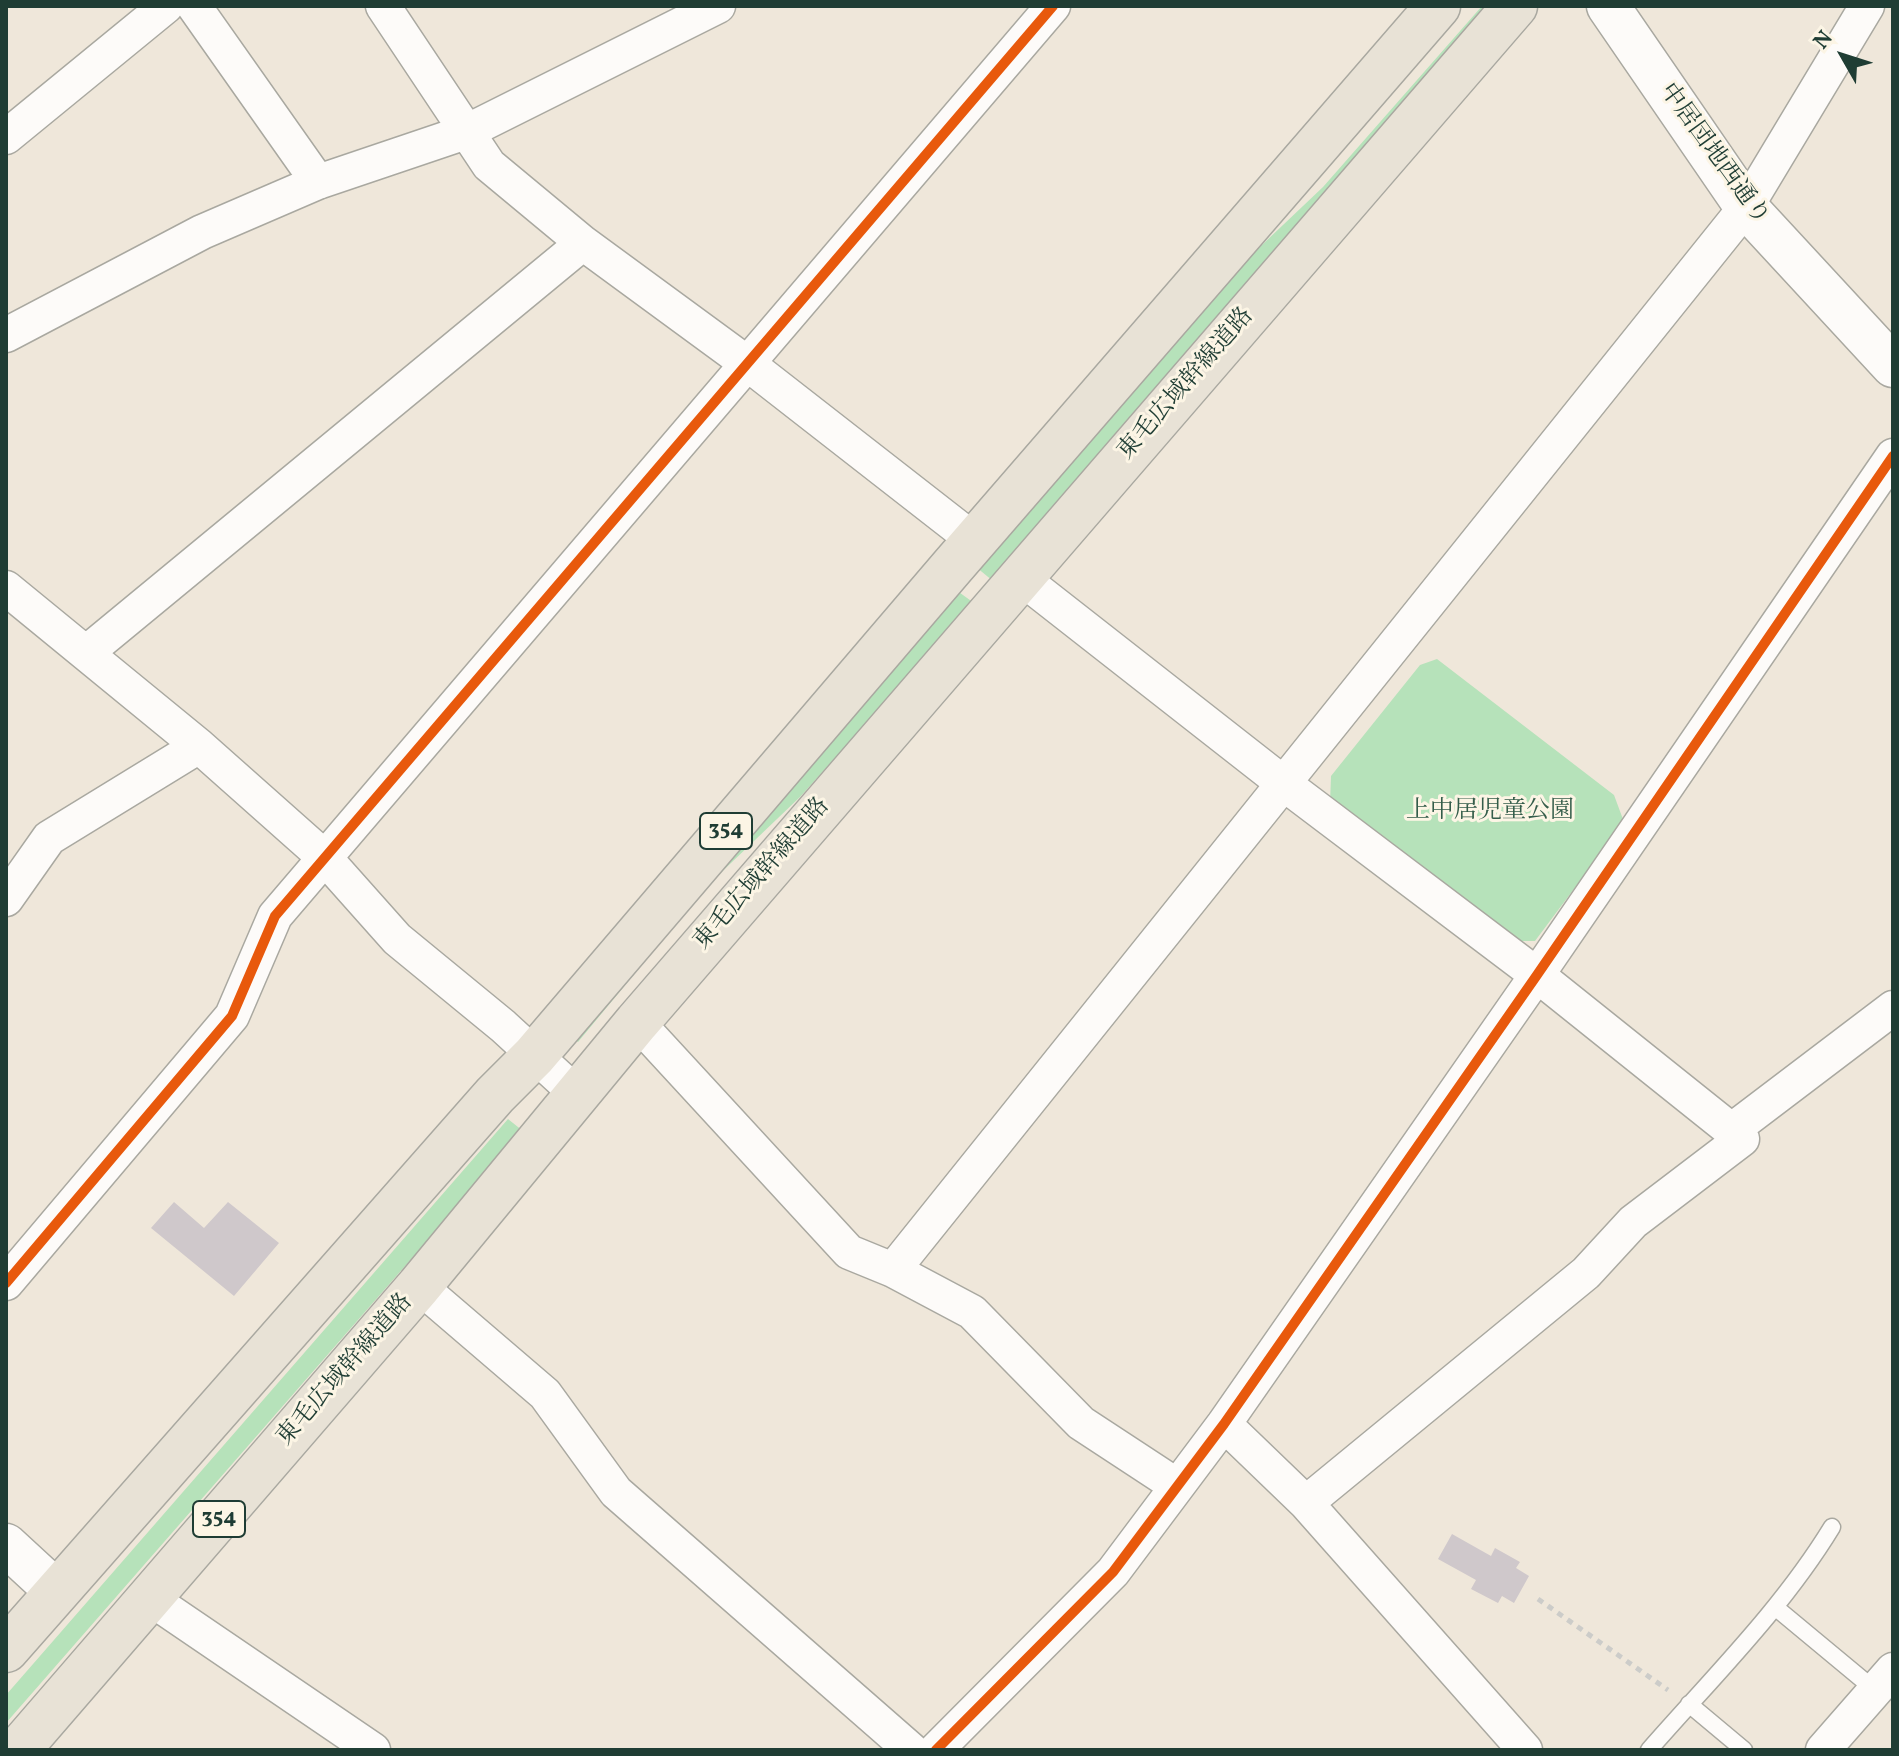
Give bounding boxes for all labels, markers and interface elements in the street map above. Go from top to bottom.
north arrow [1803,16,1883,96]
text: N [1807,25,1841,57]
street label: 中居団地西通り [1652,79,1774,231]
street label: 東毛広域幹線道路 [1113,303,1261,467]
street label: 東毛広域幹線道路 [689,793,837,957]
park label: 上中居児童公園 [1406,799,1574,827]
road number: 354 [700,813,752,849]
street label: 東毛広域幹線道路 [272,1289,420,1453]
road number: 354 [193,1501,245,1537]

